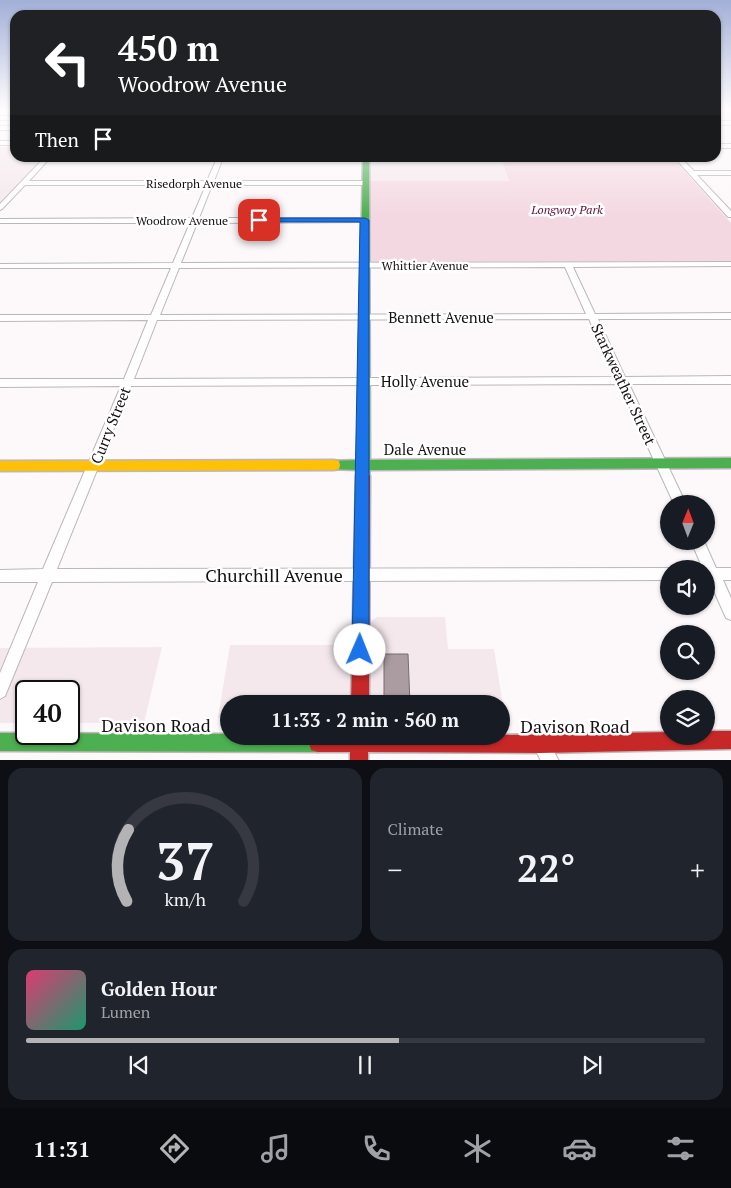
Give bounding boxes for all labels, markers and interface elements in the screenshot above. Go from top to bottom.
text: 450 m [118,25,219,71]
icon: left [35,30,100,95]
text: Woodrow Avenue [118,69,287,98]
icon: arrive [89,125,117,153]
text: Then [35,127,79,152]
street label: Risedorph Avenue [146,176,242,191]
pin [238,199,280,241]
park label: Longway Park [530,202,603,217]
icon: arrive [245,206,273,234]
street label: Woodrow Avenue [136,213,228,228]
street label: Whittier Avenue [382,258,469,273]
street label: Bennett Avenue [388,307,494,327]
street label: Starkweather Street [587,320,661,448]
street label: Holly Avenue [381,371,469,391]
street label: Curry Street [86,383,135,466]
street label: Dale Avenue [384,439,466,459]
north arrow [660,495,715,550]
map controls [660,495,715,745]
button: sound [660,560,715,615]
street label: Churchill Avenue [205,563,343,587]
position arrow [333,623,385,675]
button: search [660,625,715,680]
speed limit sign: 40 [15,680,80,745]
button: layers [660,690,715,745]
text: 11:33 · 2 min · 560 m [271,707,459,732]
street label: Davison Road [101,713,211,737]
street label: Davison Road [520,714,630,738]
text: Climate [388,818,443,840]
text: 37 [155,826,214,895]
text: 22° [517,843,576,893]
text: − [388,851,402,888]
text: + [690,851,705,888]
text: km/h [164,887,206,911]
text: Golden Hour [101,976,217,1001]
text: Lumen [101,1001,150,1023]
icon: previous [125,1051,153,1079]
icon: pause [351,1051,379,1079]
icon: next [578,1051,606,1079]
icon: directions [157,1131,192,1166]
icon: music [258,1131,293,1166]
icon: phone [359,1131,394,1166]
icon: climate [460,1131,495,1166]
icon: car [562,1131,597,1166]
icon: filters [663,1131,698,1166]
text: 11:31 [33,1134,90,1163]

